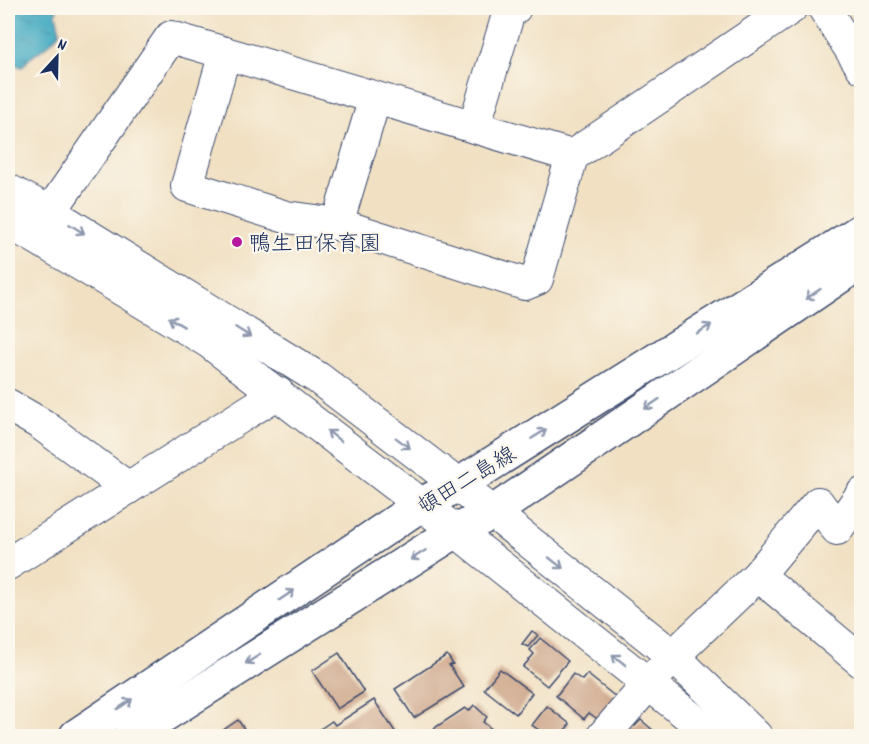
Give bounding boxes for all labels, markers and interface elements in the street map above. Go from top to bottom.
north arrow [27,27,87,87]
text: N [54,33,70,58]
one-way arrow [68,223,85,235]
place label: 鴨生田保育園 [249,230,381,261]
marker: 鴨生田保育園 [230,235,244,249]
one-way arrow [805,288,822,300]
one-way arrow [168,315,185,327]
one-way arrow [695,323,712,335]
one-way arrow [234,326,251,338]
one-way arrow [644,398,661,410]
one-way arrow [530,427,547,439]
one-way arrow [326,430,342,443]
one-way arrow [394,437,410,449]
street label: 頓田二島線 [413,440,523,524]
one-way arrow [410,549,427,561]
one-way arrow [548,557,564,570]
one-way arrow [278,589,294,601]
one-way arrow [245,654,262,666]
one-way arrow [612,654,628,667]
one-way arrow [116,698,132,710]

